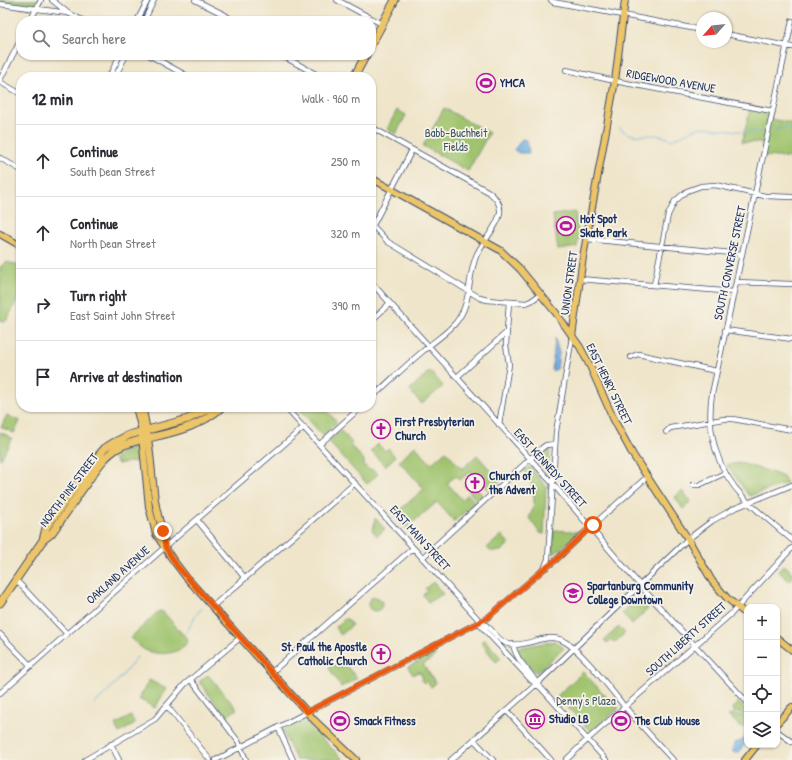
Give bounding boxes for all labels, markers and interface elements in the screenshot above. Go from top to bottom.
north arrow [696,12,732,48]
search box [16,16,376,60]
icon: search [30,27,52,49]
text: Search here [62,28,126,49]
street label: RIDGEWOOD AVENUE [625,64,718,97]
sports icon: YMCA [475,72,497,94]
place label: YMCA [499,74,525,91]
text: 12 min [32,87,73,110]
text: Walk · 960 m [302,89,360,107]
park label: Babb-Buchheit Fields [425,124,488,155]
text: Continue [70,141,118,162]
icon: ahead [32,150,54,172]
text: 250 m [331,152,360,170]
text: South Dean Street [70,162,155,180]
street label: SOUTH CONVERSE STREET [709,204,750,322]
place label: Hot Spot Skate Park [580,210,627,241]
text: Continue [70,213,118,234]
sports icon: Hot Spot Skate Park [555,215,577,237]
icon: ahead [32,222,54,244]
text: 320 m [330,224,360,242]
text: North Dean Street [70,234,156,252]
street label: UNION STREET [556,249,581,316]
text: Turn right [70,285,126,306]
icon: right [32,294,54,316]
text: 390 m [332,296,360,314]
text: East Saint John Street [70,306,175,324]
street label: EAST HENRY STREET [582,340,637,428]
icon: arrive [32,366,54,388]
text: Arrive at destination [70,366,182,387]
place label: First Presbyterian Church [394,413,475,444]
church icon: First Presbyterian Church [370,418,392,440]
street label: EAST KENNEDY STREET [510,424,591,511]
street label: NORTH PINE STREET [35,449,102,530]
place label: Church of the Advent [488,467,536,498]
church icon: Church of the Advent [464,472,486,494]
street label: EAST MAIN STREET [386,501,455,574]
route start [584,516,602,534]
route end [154,522,172,540]
street label: OAKLAND AVENUE [82,541,154,608]
place label: Spartanburg Community College Downtown [587,577,694,609]
school or university icon: Spartanburg Community College Downtown [562,582,584,604]
street label: SOUTH LIBERTY STREET [642,597,730,680]
map controls [744,604,780,748]
button: + [744,604,780,640]
place label: St. Paul the Apostle Catholic Church [282,638,368,669]
button: − [744,640,780,676]
church icon: St. Paul the Apostle Catholic Church [370,643,392,665]
button: locate [744,676,780,712]
park label: Denny's Plaza [556,692,616,709]
museum icon: Studio LB [524,708,546,730]
sports icon: Smack Fitness [329,710,351,732]
place label: Studio LB [549,710,589,727]
sports icon: The Club House [610,710,632,732]
place label: Smack Fitness [354,712,416,729]
place label: The Club House [634,712,700,729]
button: layers [744,712,780,748]

